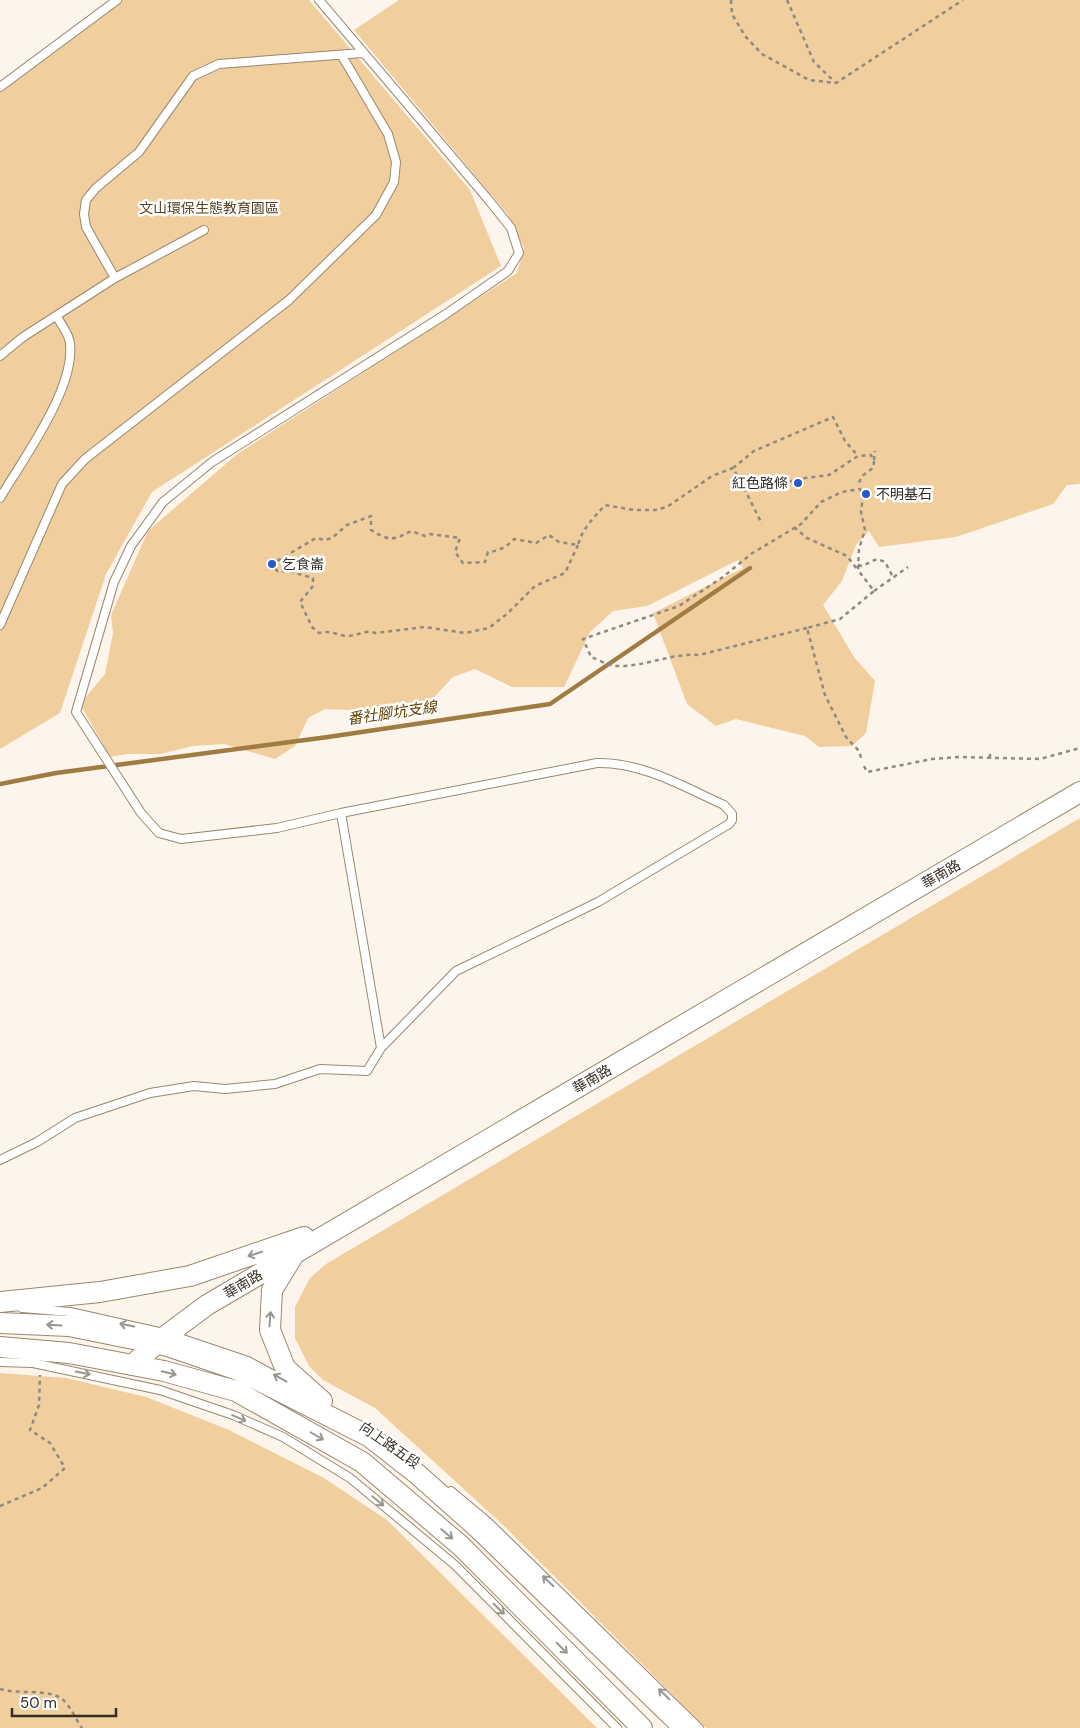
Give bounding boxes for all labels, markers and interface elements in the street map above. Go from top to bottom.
park label: 文山環保生態教育園區 [139,199,279,217]
place label: 紅色路條 [732,474,788,492]
marker: 紅色路條 [792,477,804,489]
place label: 不明基石 [876,485,932,503]
marker: 不明基石 [860,488,872,500]
place label: 乞食崙 [282,555,324,573]
marker: 乞食崙 [266,558,278,570]
water label: 番社腳坑支線 [346,697,440,729]
street label: 華南路 [918,856,964,892]
street label: 華南路 [569,1061,615,1097]
one-way arrow [247,1250,263,1260]
street label: 華南路 [220,1265,266,1303]
one-way arrow [266,1312,275,1328]
one-way arrow [120,1320,136,1329]
one-way arrow [47,1321,63,1330]
one-way arrow [161,1368,177,1378]
one-way arrow [74,1369,90,1379]
one-way arrow [273,1373,288,1382]
one-way arrow [231,1414,246,1423]
street label: 向上路五段 [356,1418,424,1472]
one-way arrow [310,1432,324,1442]
one-way arrow [371,1495,384,1506]
one-way arrow [440,1528,453,1540]
one-way arrow [542,1575,554,1587]
one-way arrow [493,1602,505,1615]
one-way arrow [556,1642,568,1654]
scale bar [12,1686,116,1718]
one-way arrow [658,1688,671,1700]
text: 50 m [20,1693,57,1713]

